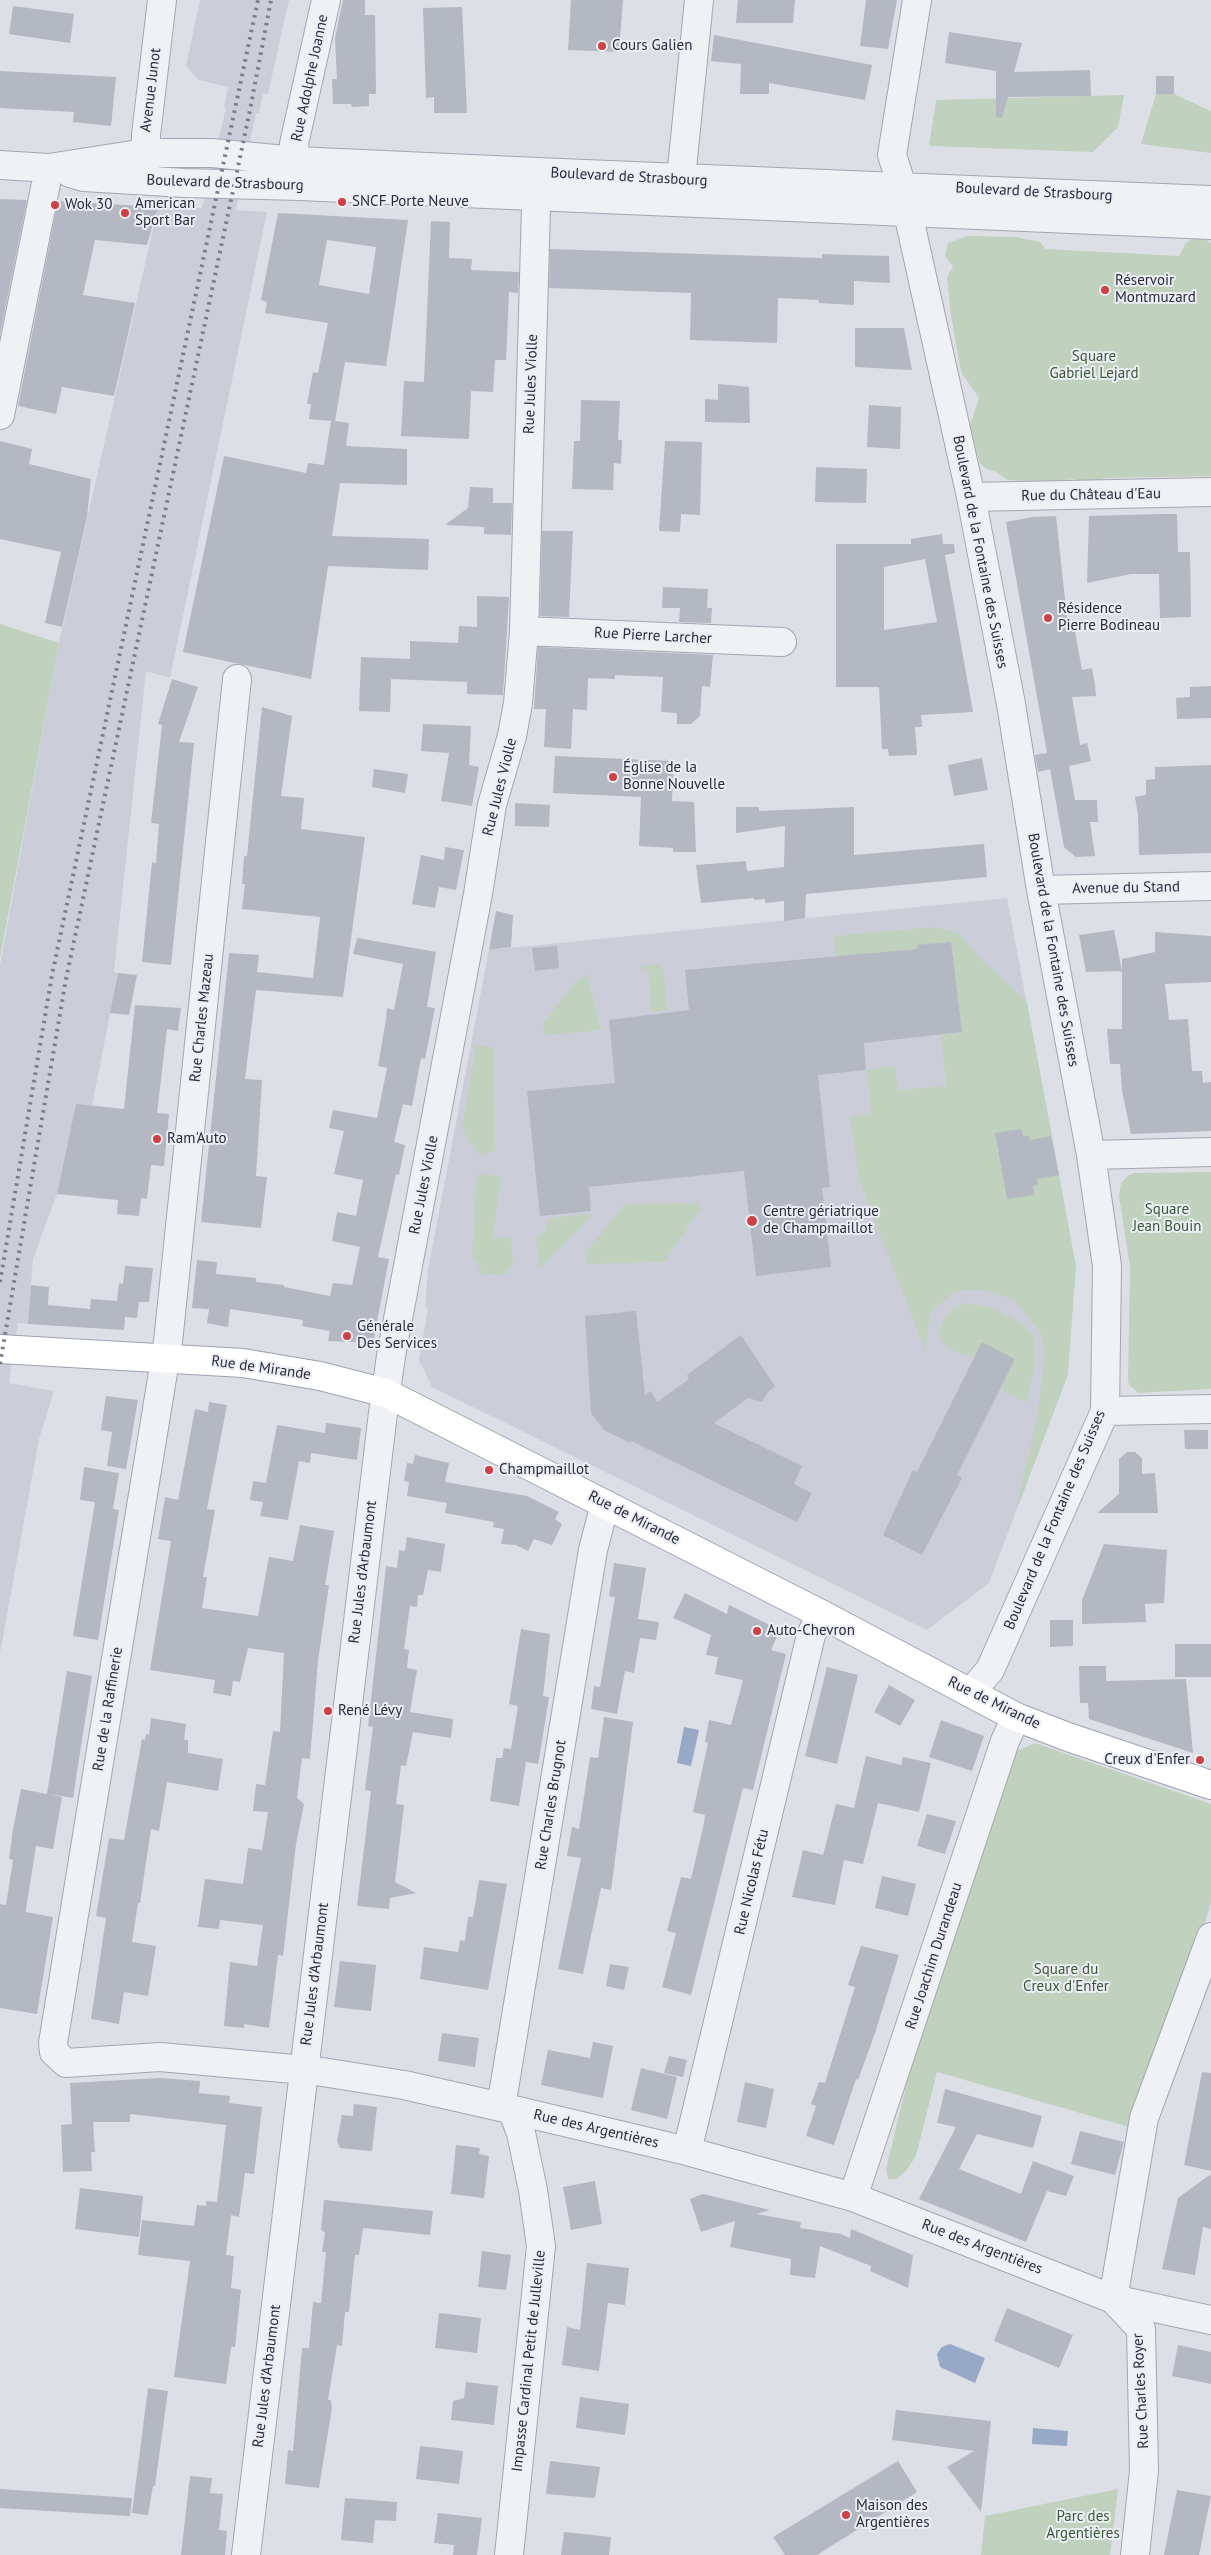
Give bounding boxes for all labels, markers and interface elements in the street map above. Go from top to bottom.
street label: Rue Adolphe Joanne [288,13,332,143]
place label: Cours Galien [612,37,692,55]
marker: Cours Galien [596,40,608,52]
street label: Avenue Junot [137,47,165,133]
street label: Boulevard de Strasbourg [550,164,708,190]
street label: Boulevard de Strasbourg [146,171,304,195]
street label: Boulevard de Strasbourg [955,179,1113,205]
place label: SNCF Porte Neuve [352,193,469,211]
place label: American Sport Bar [135,195,195,230]
place label: Wok 30 [65,196,112,214]
marker: SNCF Porte Neuve [336,196,348,208]
marker: Wok 30 [49,199,61,211]
marker: American Sport Bar [119,207,131,219]
place label: Réservoir Montmuzard [1115,272,1196,307]
marker: Réservoir Montmuzard [1099,284,1111,296]
street label: Rue Jules Violle [520,334,542,434]
park label: Square Gabriel Lejard [1050,348,1138,383]
street label: Boulevard de la Fontaine des Suisses [949,434,1011,670]
street label: Rue du Château d'Eau [1021,485,1161,505]
place label: Résidence Pierre Bodineau [1058,600,1160,635]
marker: Résidence Pierre Bodineau [1042,612,1054,624]
street label: Rue Pierre Larcher [594,624,712,648]
street label: Rue Jules Violle [479,736,521,838]
place label: Église de la Bonne Nouvelle [623,759,725,794]
marker: Église de la Bonne Nouvelle [607,771,619,783]
street label: Boulevard de la Fontaine des Suisses [1024,832,1082,1068]
street label: Avenue du Stand [1072,878,1180,898]
street label: Rue Charles Mazeau [186,953,218,1083]
place label: Ram'Auto [167,1130,227,1148]
marker: Ram'Auto [151,1133,163,1145]
street label: Rue Jules Violle [406,1134,442,1236]
park label: Square Jean Bouin [1133,1201,1201,1236]
place label: Centre gériatrique de Champmaillot [763,1203,879,1238]
marker: Centre gériatrique de Champmaillot [745,1214,759,1228]
place label: Générale Des Services [357,1318,437,1353]
marker: Générale Des Services [341,1330,353,1342]
street label: Rue de Mirande [210,1352,312,1384]
street label: Boulevard de la Fontaine des Suisses [1000,1407,1110,1633]
place label: Champmaillot [499,1461,589,1479]
marker: Champmaillot [483,1464,495,1476]
street label: Rue de Mirande [585,1487,683,1549]
street label: Rue Jules d'Arbaumont [345,1500,381,1644]
place label: Auto-Chevron [767,1622,855,1640]
marker: Auto-Chevron [751,1625,763,1637]
street label: Rue de la Raffinerie [89,1646,127,1772]
street label: Rue de Mirande [945,1673,1043,1733]
place label: René Lévy [338,1702,402,1720]
marker: René Lévy [322,1705,334,1717]
street label: Rue Charles Brugnot [532,1739,570,1871]
place label: Creux d'Enfer [1104,1751,1190,1769]
marker: Creux d'Enfer [1194,1754,1206,1766]
street label: Rue Nicolas Fétu [731,1827,773,1937]
street label: Rue Joachim Durandeau [902,1880,966,2032]
street label: Rue Jules d'Arbaumont [297,1902,333,2046]
park label: Square du Creux d'Enfer [1023,1961,1109,1996]
street label: Rue des Argentières [532,2106,660,2152]
street label: Rue des Argentières [919,2216,1045,2278]
street label: Impasse Cardinal Petit de Julleville [508,2249,550,2473]
street label: Rue Jules d'Arbaumont [249,2304,285,2448]
street label: Rue Charles Royer [1129,2333,1153,2449]
place label: Maison des Argentières [856,2497,930,2532]
park label: Parc des Argentières [1046,2508,1120,2543]
marker: Maison des Argentières [840,2509,852,2521]

